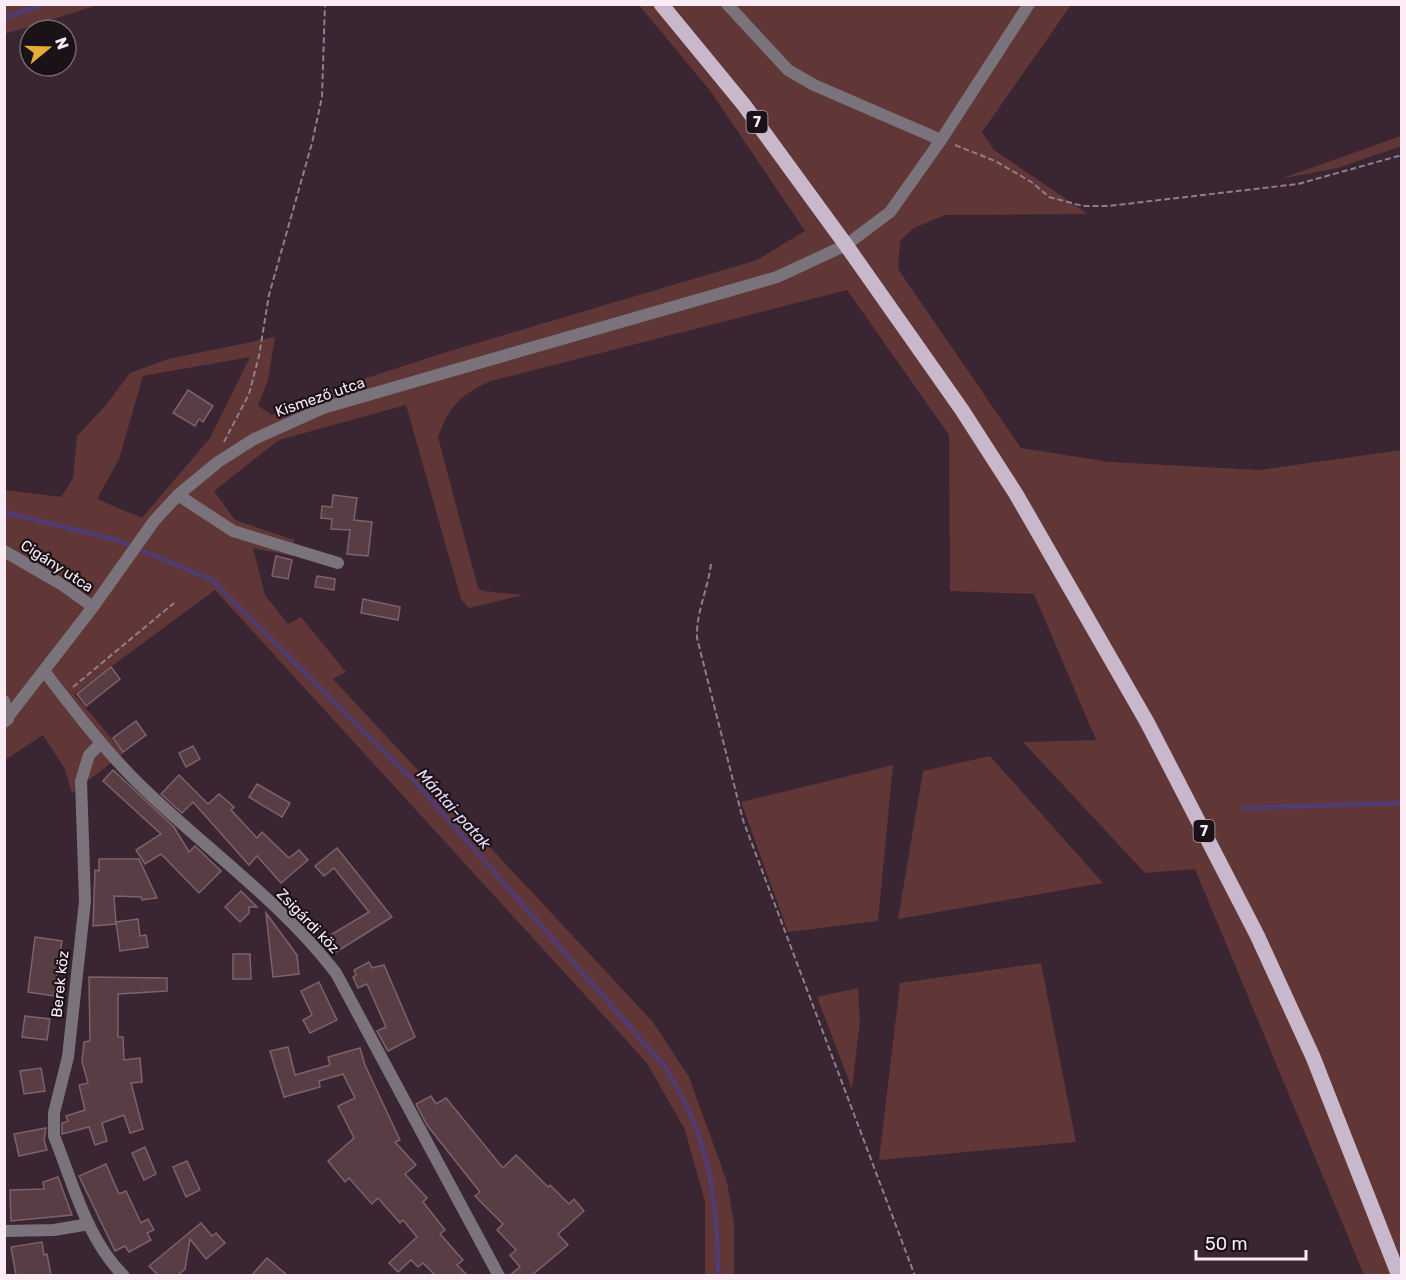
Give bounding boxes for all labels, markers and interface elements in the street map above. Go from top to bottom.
north arrow [18,18,78,78]
text: N [51,35,73,52]
road number: 7 [746,111,768,133]
street label: Kismező utca [273,373,367,421]
street label: Cigány utca [17,536,97,596]
water label: Mántai-patak [413,765,496,854]
road number: 7 [1194,820,1214,842]
street label: Zsigárdi köz [273,885,343,957]
street label: Berek köz [48,949,72,1018]
scale bar [1196,1223,1306,1261]
text: 50 m [1205,1233,1248,1255]

